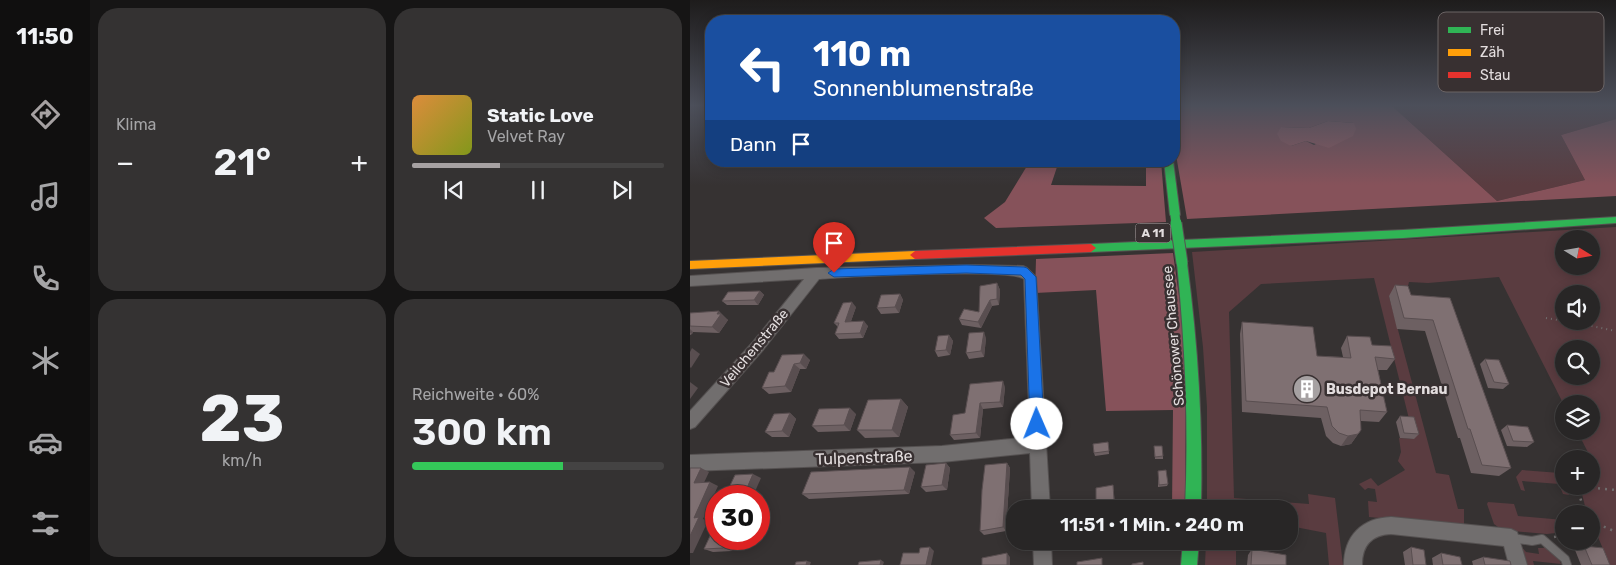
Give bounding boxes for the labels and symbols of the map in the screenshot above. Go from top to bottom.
legend [1438,12,1604,92]
text: Frei [1480,22,1504,39]
text: Zäh [1480,44,1505,61]
text: Stau [1480,67,1510,84]
pin [813,222,855,273]
road number: A 11 [1136,224,1170,242]
north arrow [1555,230,1600,275]
street label: Schönower Chaussee [1159,265,1188,407]
street label: Veilchenstraße [717,305,792,391]
building icon: Busdepot Bernau [1292,374,1322,404]
place label: Busdepot Bernau [1326,381,1447,398]
position arrow [1010,397,1062,449]
street label: Tulpenstraße [815,446,913,469]
speed limit sign: 30 [705,485,770,550]

